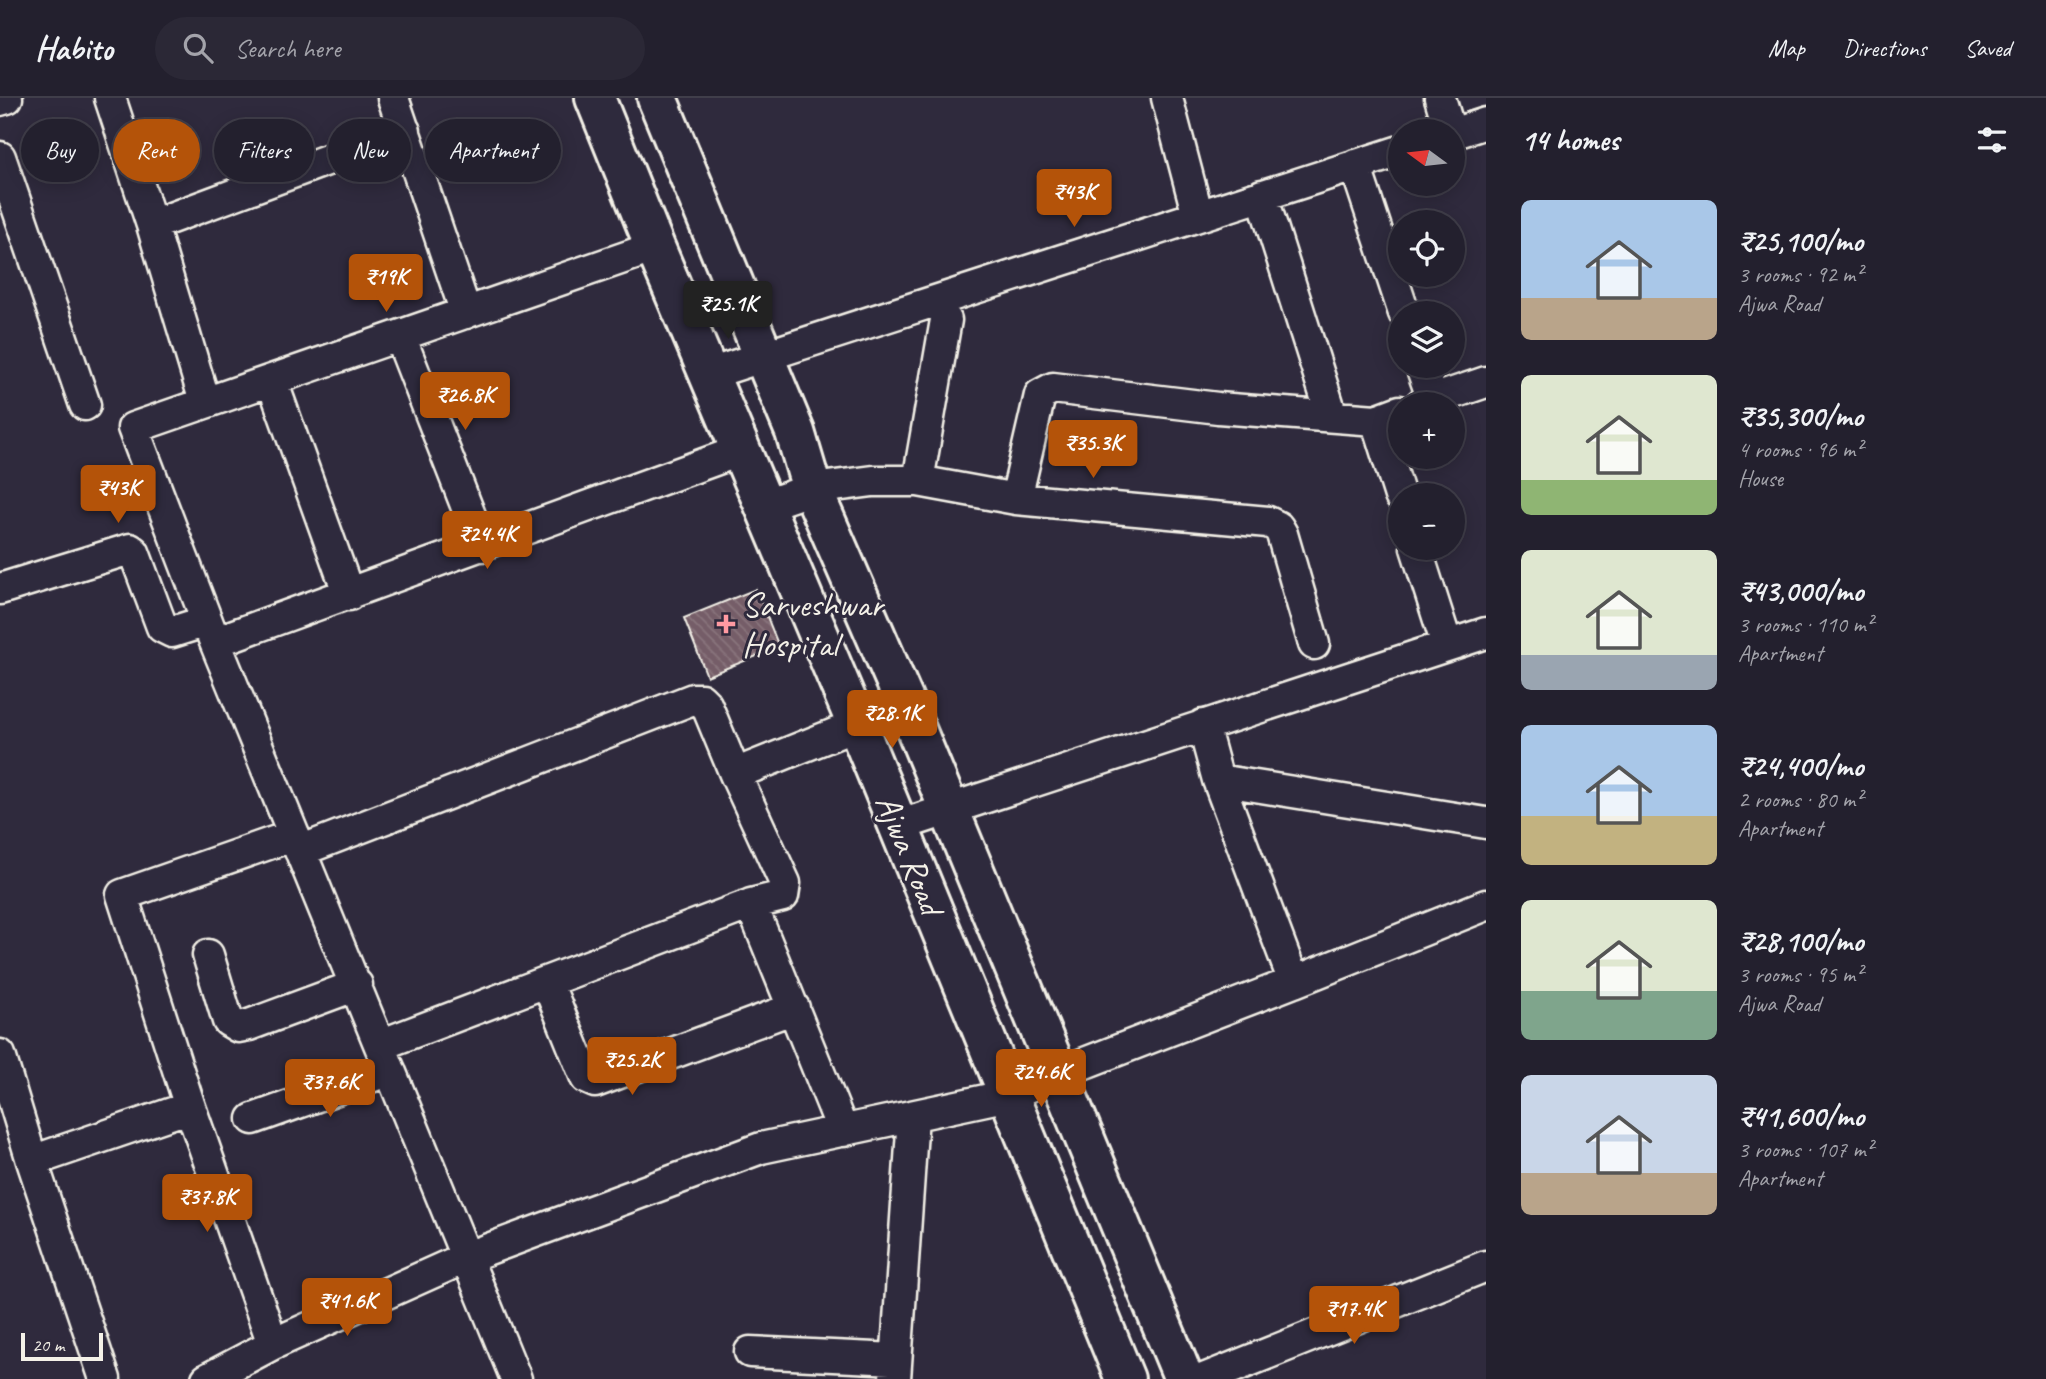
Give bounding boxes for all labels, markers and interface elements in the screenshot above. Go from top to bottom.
search box [155,17,645,80]
text: Habito [35,27,113,69]
icon: search [179,29,217,67]
text: Search here [235,32,341,65]
text: Map [1768,33,1805,63]
text: Directions [1843,33,1926,63]
text: Saved [1964,33,2011,63]
chip: Buy [21,119,99,182]
chip: Rent [113,119,200,182]
chip: Filters [214,119,314,182]
chip: New [328,119,411,182]
chip: Apartment [425,119,561,182]
north arrow [1388,119,1465,196]
map controls [1388,119,1465,560]
text: 14 homes [1521,121,1619,159]
icon: filters [1973,121,2011,159]
pin: ₹43K [1033,170,1115,229]
text: ₹43K [1053,177,1095,206]
button: locate [1388,210,1465,287]
text: ₹25,100/mo [1738,222,1863,260]
icon: home [1577,228,1661,312]
pin: ₹19K [345,254,427,314]
text: 3 rooms · 92 m² [1738,260,1862,289]
text: ₹19K [365,262,407,291]
pin: ₹25.1K [671,282,785,341]
text: ₹25.1K [699,289,757,318]
text: Ajwa Road [1738,289,1821,318]
button: layers [1388,301,1465,378]
pin: ₹26.8K [408,372,522,432]
text: ₹26.8K [436,380,494,409]
button: + [1388,392,1465,469]
text: ₹35,300/mo [1738,397,1863,435]
icon: home [1577,403,1661,487]
pin: ₹35.3K [1036,420,1150,480]
text: ₹35.3K [1064,428,1122,457]
text: 4 rooms · 96 m² [1738,435,1862,464]
text: House [1738,464,1783,493]
pin: ₹43K [77,466,159,525]
text: ₹43K [97,473,139,502]
button: − [1388,483,1465,560]
pin: ₹24.4K [430,512,544,571]
text: ₹24.4K [458,519,516,548]
text: ₹43,000/mo [1738,572,1863,610]
icon: home [1577,578,1661,662]
place label: Sarveshwar Hospital [742,582,885,667]
text: 3 rooms · 110 m² [1738,610,1873,639]
marker: Sarveshwar Hospital [716,614,736,634]
text: Apartment [1738,639,1823,668]
pin: ₹28.1K [835,690,949,750]
text: ₹28.1K [863,698,921,727]
text: ₹24,400/mo [1738,747,1863,785]
icon: home [1577,753,1661,837]
text: 2 rooms · 80 m² [1738,785,1862,814]
street label: Ajwa Road [865,787,956,926]
text: Apartment [1738,814,1823,843]
text: ₹28,100/mo [1738,922,1863,960]
icon: home [1577,928,1661,1012]
text: 3 rooms · 95 m² [1738,960,1862,989]
text: Ajwa Road [1738,989,1821,1018]
pin: ₹25.2K [575,1038,689,1097]
text: ₹25.2K [603,1045,661,1074]
pin: ₹24.6K [984,1049,1098,1109]
text: ₹24.6K [1012,1057,1070,1086]
pin: ₹37.6K [273,1060,387,1119]
text: ₹37.6K [301,1067,359,1096]
text: ₹41,600/mo [1738,1097,1864,1135]
icon: home [1577,1103,1661,1187]
text: 3 rooms · 107 m² [1738,1135,1873,1164]
text: Apartment [1738,1164,1823,1193]
pin: ₹37.8K [150,1174,264,1234]
text: ₹37.8K [178,1182,236,1211]
pin: ₹41.6K [290,1278,404,1338]
text: ₹41.6K [318,1286,376,1315]
pin: ₹17.4K [1297,1286,1411,1346]
text: ₹17.4K [1325,1294,1383,1323]
scale bar [21,1330,103,1362]
text: 20 m [32,1333,64,1357]

